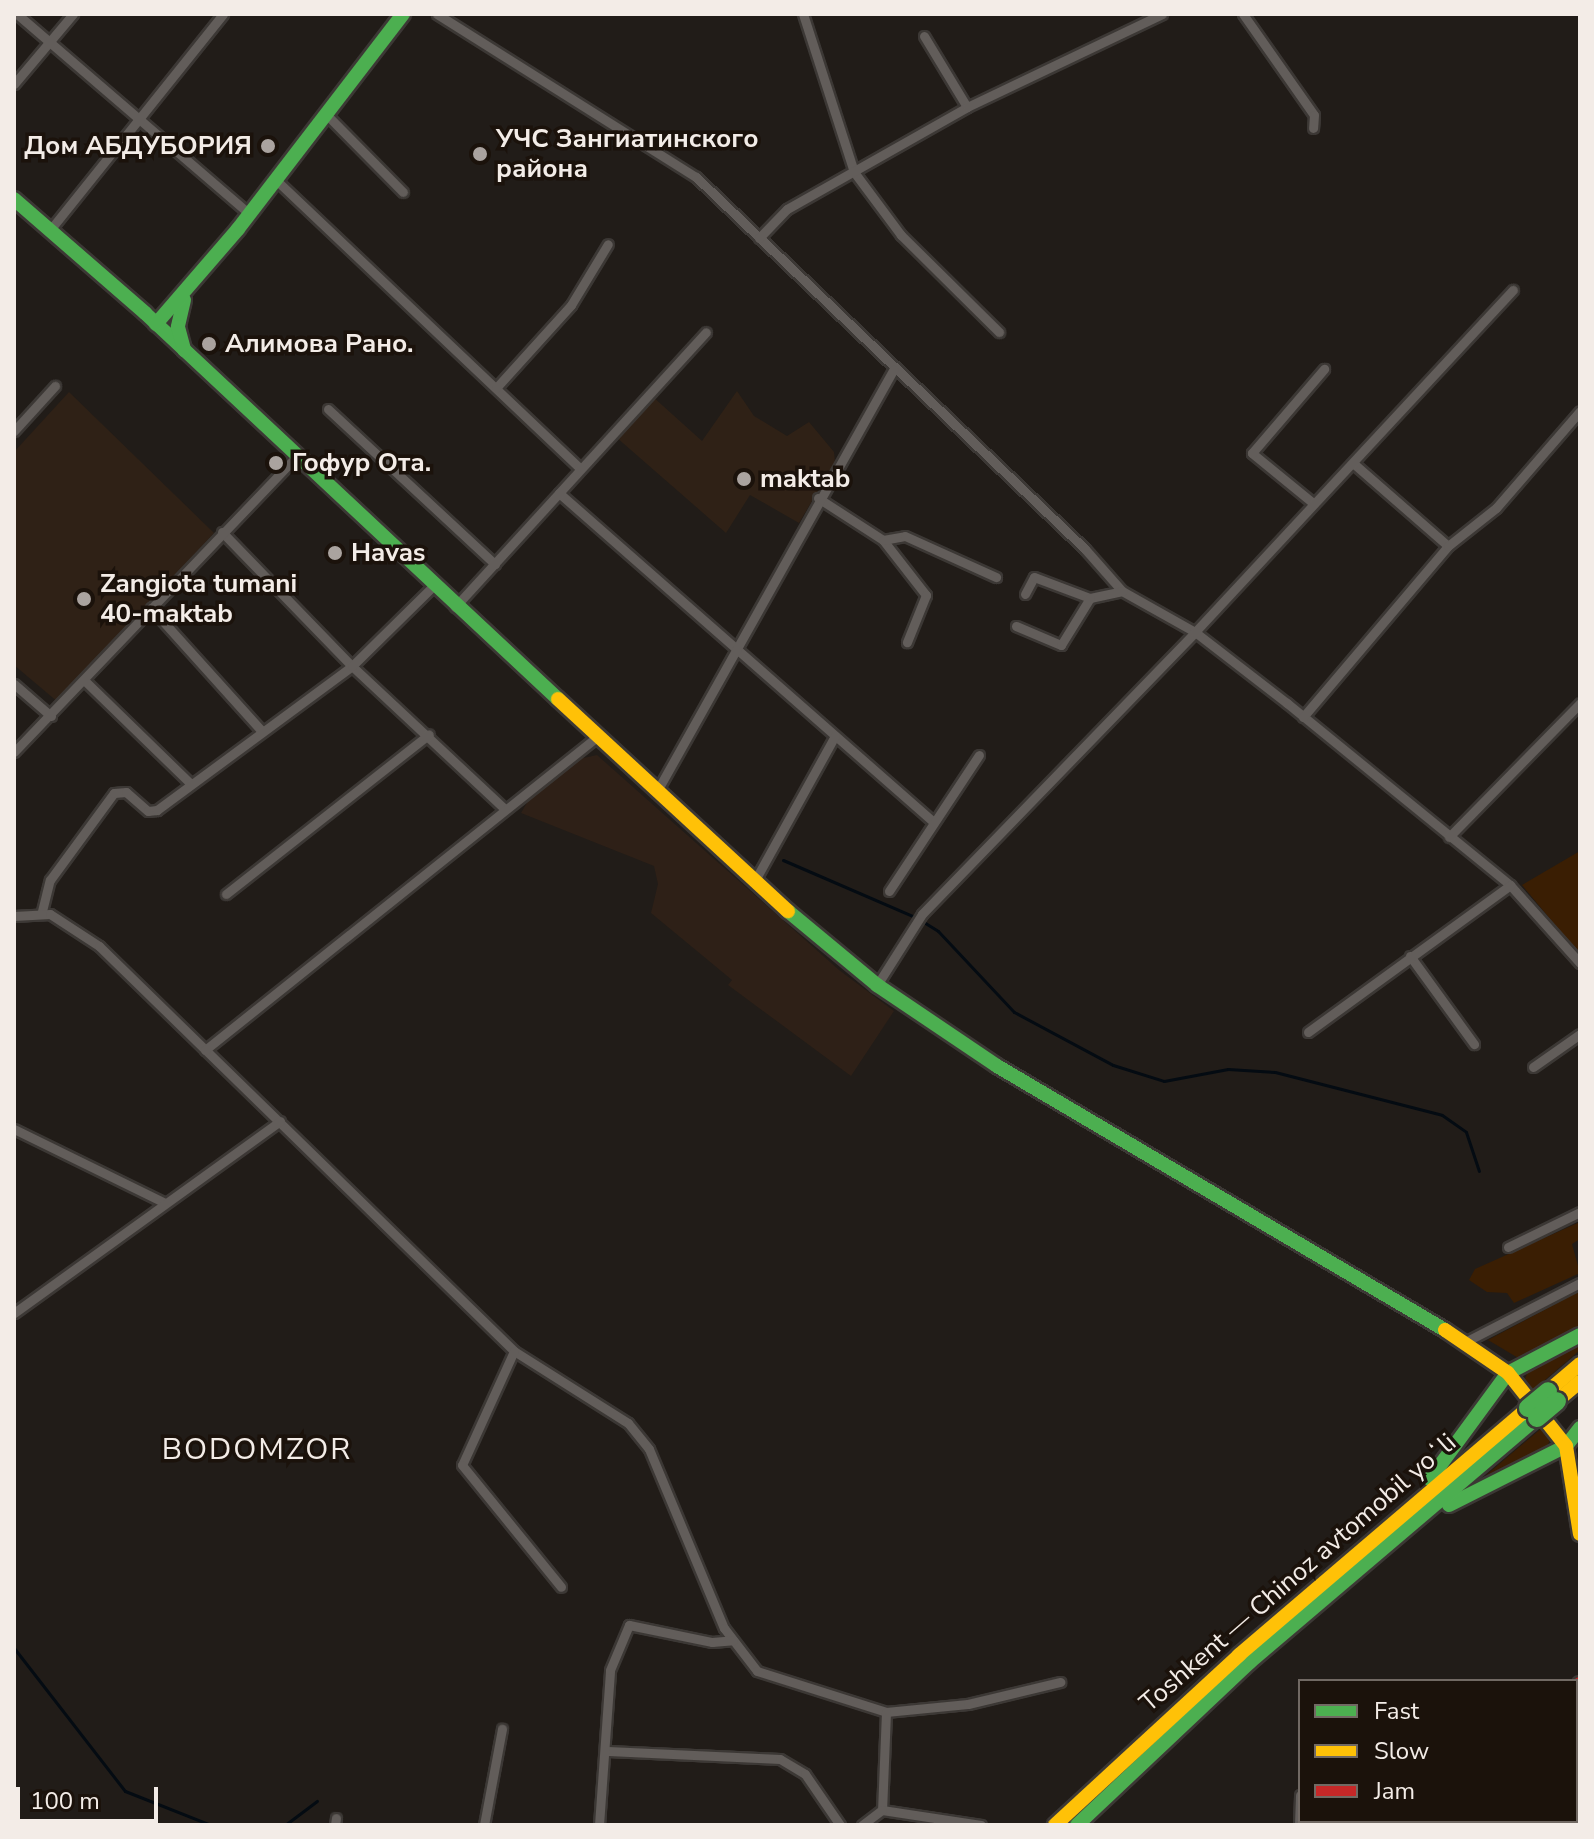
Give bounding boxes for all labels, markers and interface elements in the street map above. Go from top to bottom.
place label: УЧС Зангиатинского района [496,123,759,184]
place label: Дом АБДУБОРИЯ [24,130,252,162]
marker: Дом АБДУБОРИЯ [259,137,277,155]
marker: УЧС Зангиатинского района [471,145,489,163]
place label: Алимова Рано. [225,328,413,360]
marker: Алимова Рано. [200,335,218,353]
place label: Гофур Ота. [292,447,431,479]
marker: Гофур Ота. [267,454,285,472]
place label: maktab [760,463,850,495]
marker: maktab [735,470,753,488]
place label: Havas [351,537,426,569]
marker: Havas [326,544,344,562]
place label: Zangiota tumani 40-maktab [100,568,297,630]
marker: Zangiota tumani 40-maktab [75,590,93,608]
street label: Toshkent — Chinoz avtomobil yoʻli [1134,1427,1462,1719]
district label: BODOMZOR [162,1432,352,1468]
legend [1298,1679,1578,1823]
text: Fast [1374,1695,1419,1727]
text: Slow [1374,1735,1429,1767]
scale bar [20,1771,162,1821]
text: Jam [1374,1775,1415,1807]
text: 100 m [30,1785,100,1817]

